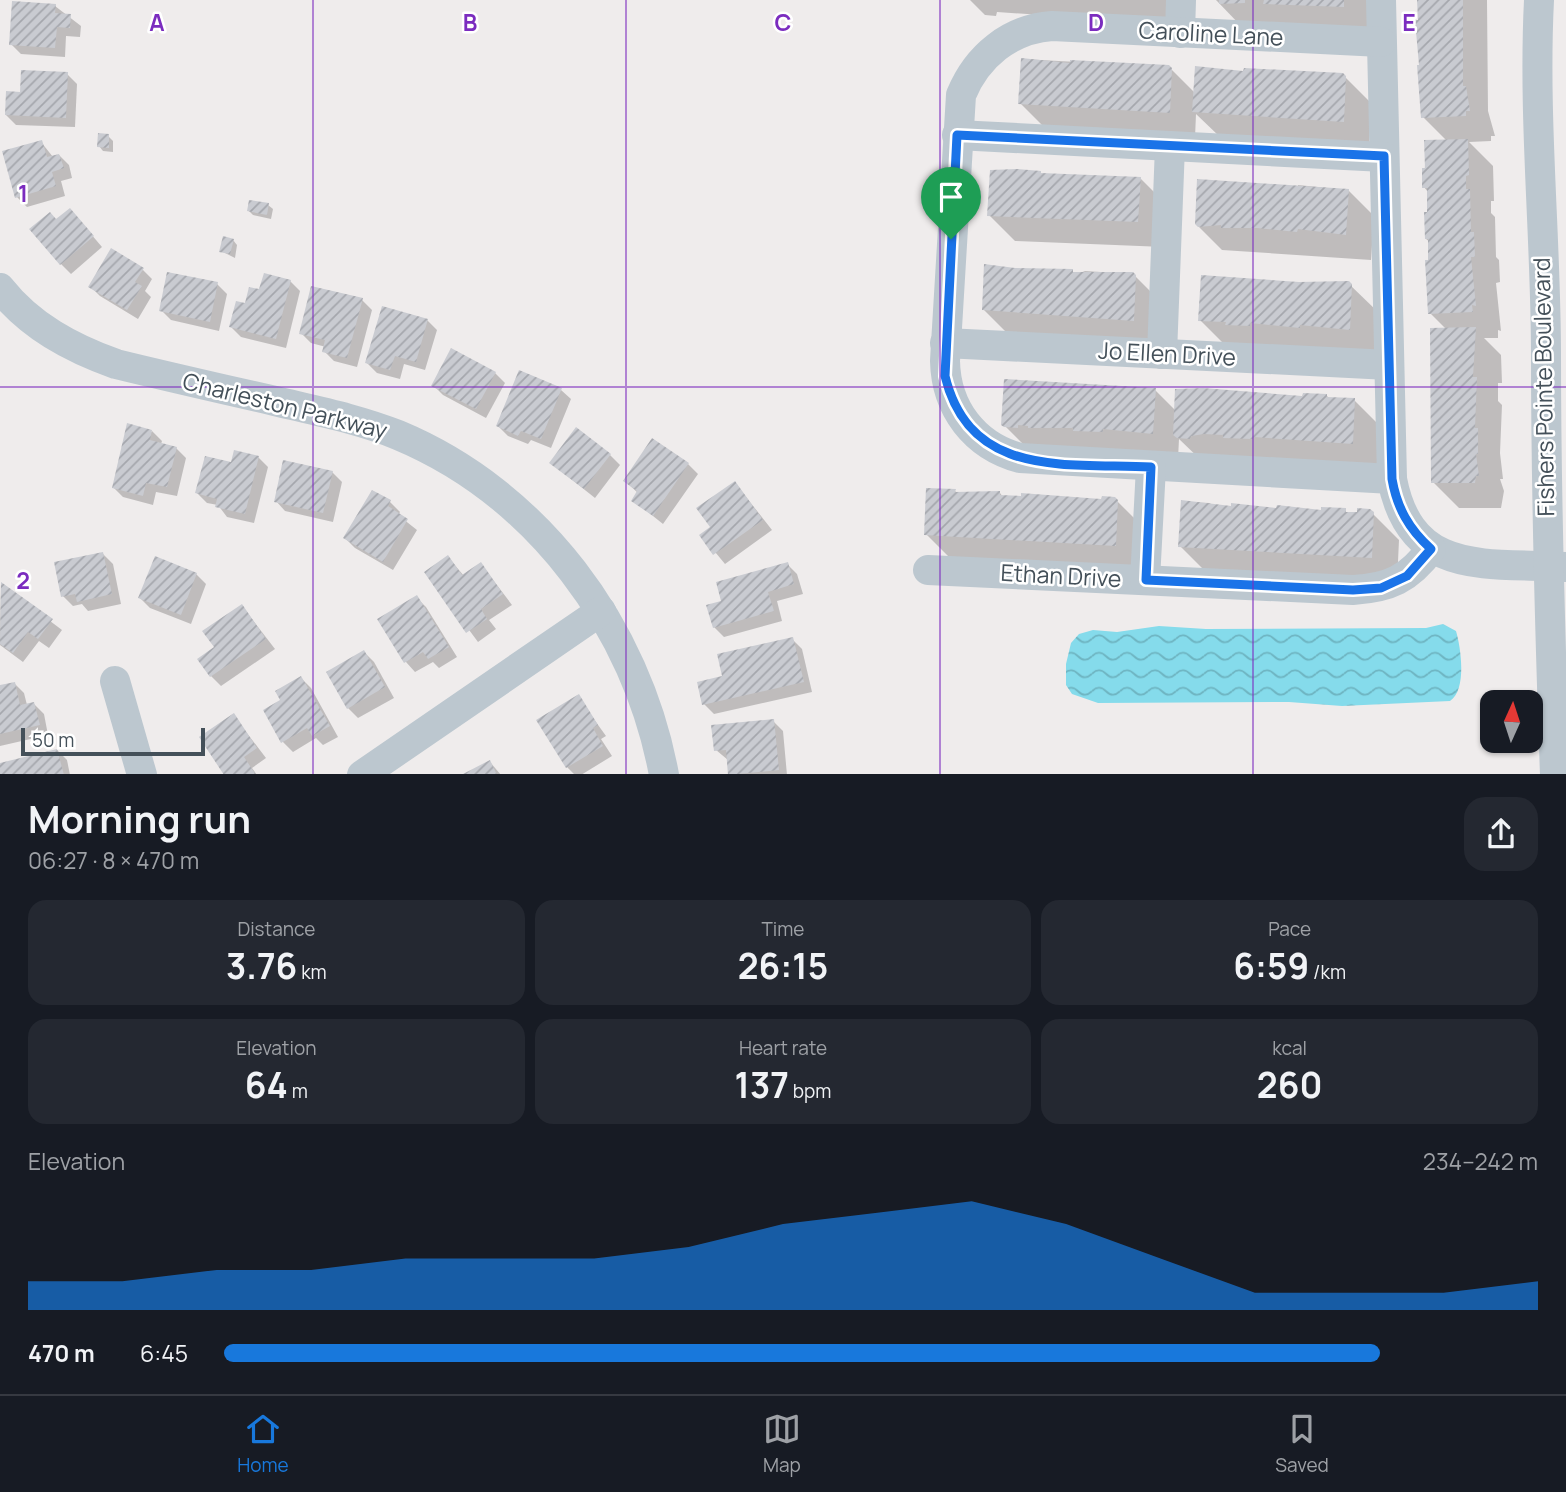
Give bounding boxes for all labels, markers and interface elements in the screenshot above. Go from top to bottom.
text: A [149,6,165,38]
text: B [463,6,477,38]
text: C [775,6,792,38]
text: D [1088,6,1104,38]
text: E [1402,6,1416,38]
street label: Caroline Lane [1138,13,1284,53]
pin [921,167,981,239]
text: 1 [18,177,28,209]
icon: arrive [932,178,970,216]
street label: Fishers Pointe Boulevard [1525,257,1561,517]
street label: Jo Ellen Drive [1097,333,1237,373]
street label: Charleston Parkway [180,364,391,446]
street label: Ethan Drive [1000,556,1122,594]
text: 2 [16,564,30,596]
north arrow [1480,690,1544,752]
map controls [1480,690,1543,753]
scale bar [21,726,205,757]
text: 50 m [32,727,74,753]
text: Morning run [28,792,251,844]
button: share [1464,797,1538,871]
text: 06:27 · 8 × 470 m [28,844,199,876]
text: Distance [237,916,315,942]
text: Time [762,916,804,942]
text: Pace [1268,916,1311,942]
text: 3.76 [226,942,297,990]
text: 26:15 [738,942,828,990]
text: 6:59 [1233,942,1309,990]
text: km [297,959,327,985]
text: /km [1309,959,1346,985]
text: Elevation [236,1035,316,1061]
text: Heart rate [739,1035,827,1061]
text: kcal [1272,1035,1307,1061]
text: 64 [245,1061,288,1109]
text: 137 [735,1061,789,1109]
text: 260 [1257,1061,1322,1109]
text: m [288,1078,308,1104]
text: bpm [789,1078,831,1104]
text: Elevation [28,1145,125,1177]
text: 234–242 m [1423,1145,1538,1177]
text: 470 m [28,1337,95,1369]
text: 6:45 [140,1337,188,1369]
tab: Home [237,1410,289,1478]
tab: Map [763,1410,801,1478]
tab: Saved [1275,1410,1329,1478]

